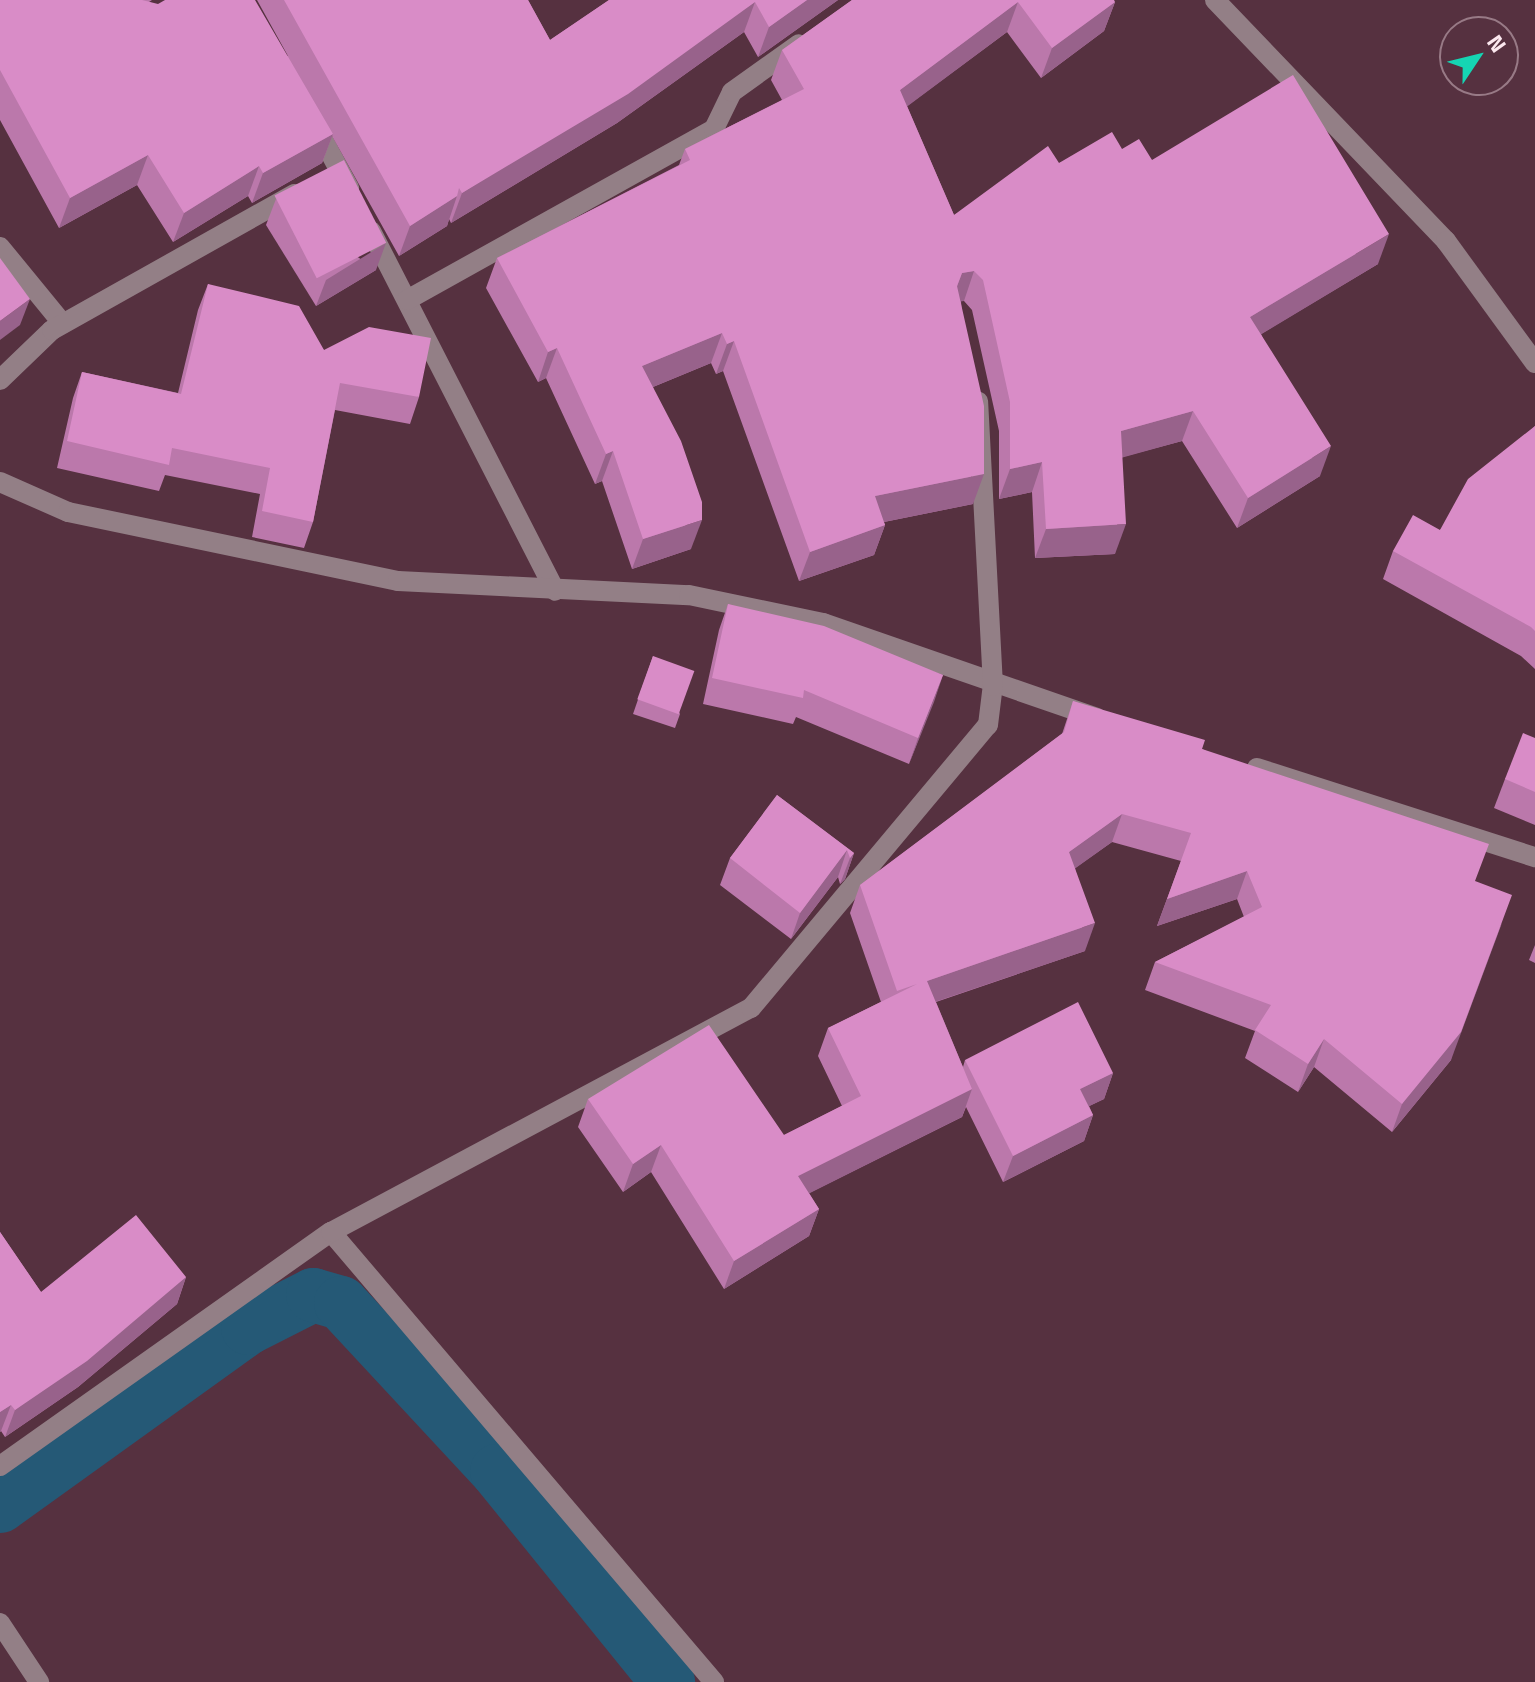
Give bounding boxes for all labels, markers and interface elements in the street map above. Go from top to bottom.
north arrow [1439,16,1519,96]
text: N [1479,27,1515,59]

